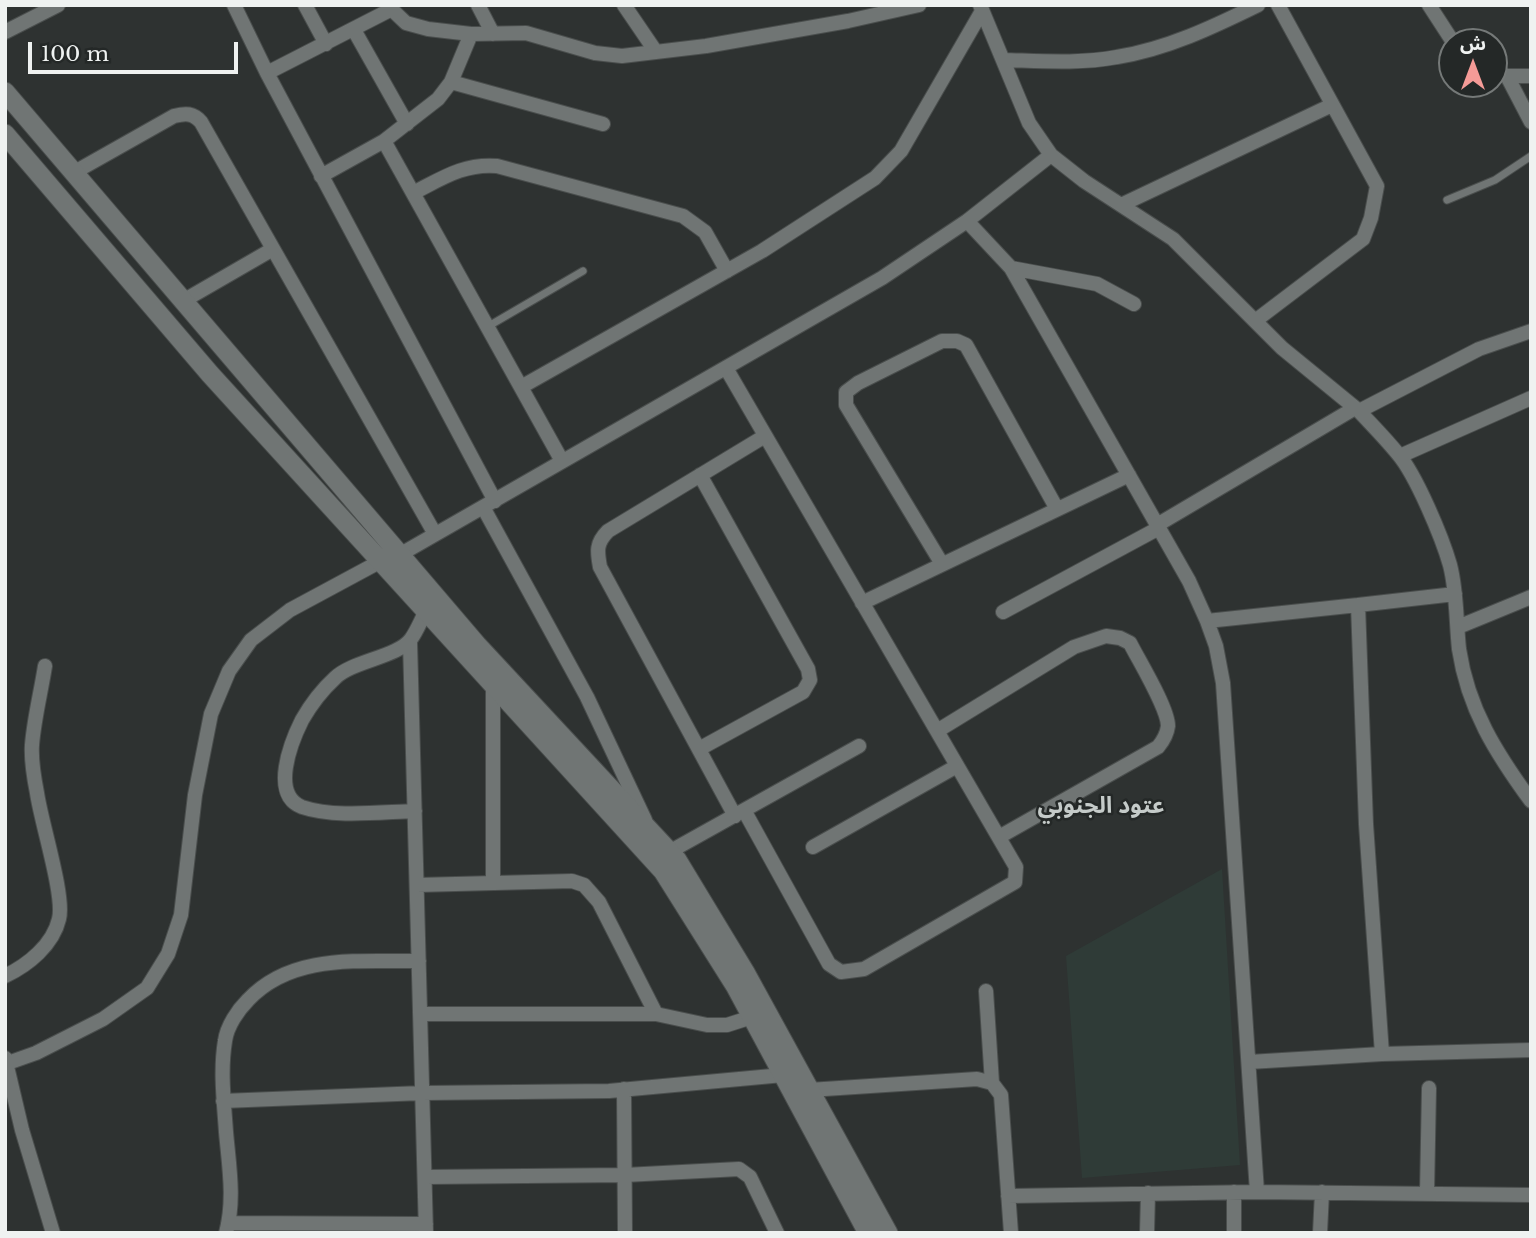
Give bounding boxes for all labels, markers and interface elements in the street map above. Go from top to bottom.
scale bar [32,28,242,72]
north arrow [1438,28,1508,98]
text: ش [1460,32,1486,55]
text: 100 m [41,41,109,67]
district label: عتود الجنوبي [1037,793,1165,821]

